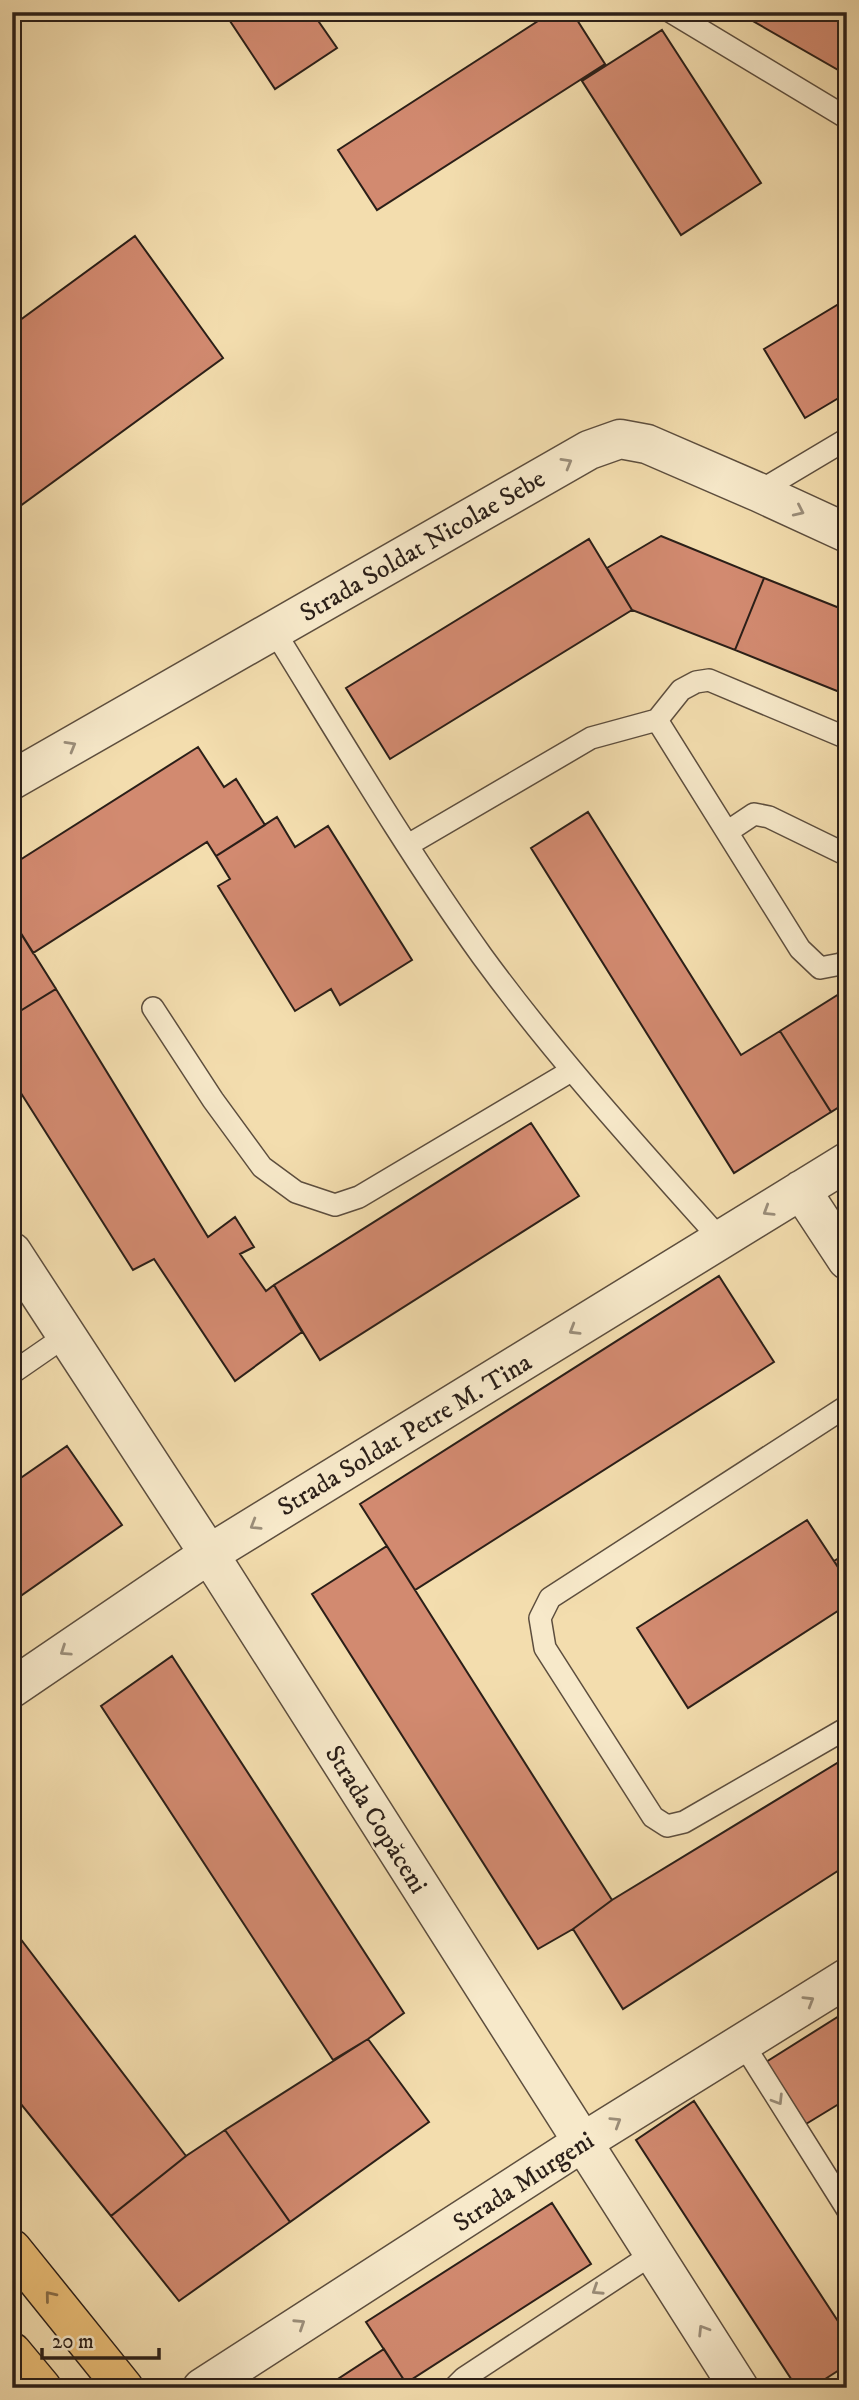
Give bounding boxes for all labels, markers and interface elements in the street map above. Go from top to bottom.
one-way arrow [559,458,572,471]
street label: Strada Soldat Nicolae Sebe [294,463,551,630]
one-way arrow [792,503,804,517]
one-way arrow [64,741,77,754]
one-way arrow [763,1202,776,1215]
one-way arrow [569,1322,582,1335]
street label: Strada Soldat Petre M. Tina [272,1346,538,1524]
one-way arrow [249,1517,262,1530]
one-way arrow [60,1642,73,1655]
street label: Strada Copăceni [317,1740,434,1900]
one-way arrow [801,1997,814,2010]
one-way arrow [770,2092,783,2105]
one-way arrow [608,2118,621,2131]
street label: Strada Murgeni [447,2124,601,2240]
one-way arrow [592,2282,605,2294]
one-way arrow [46,2292,59,2304]
scale bar [42,2316,159,2360]
one-way arrow [293,2320,306,2333]
one-way arrow [698,2325,711,2338]
text: 20 m [52,2329,94,2355]

